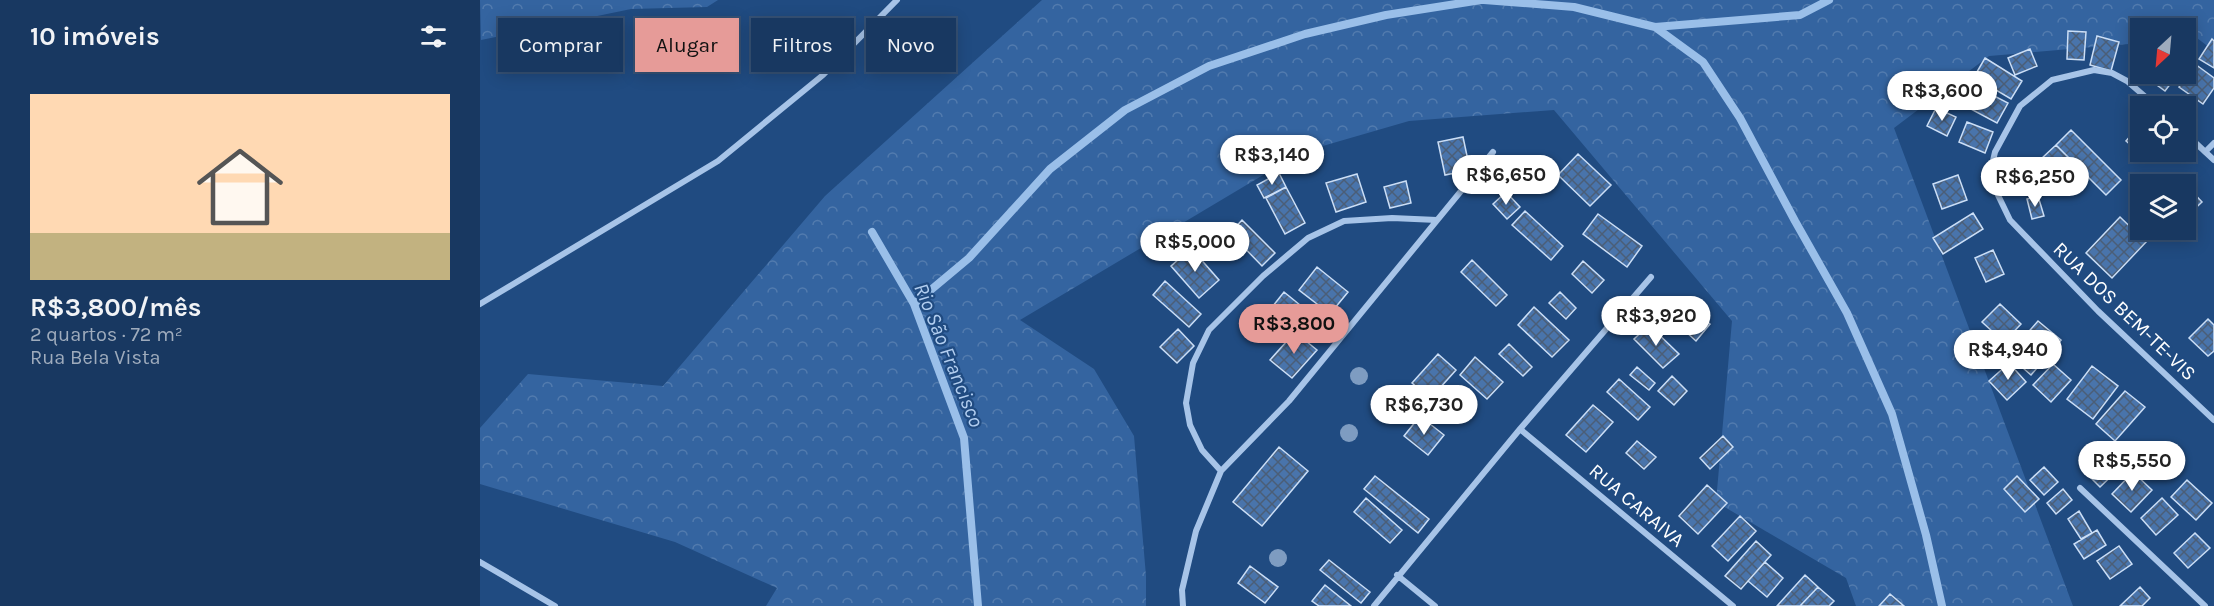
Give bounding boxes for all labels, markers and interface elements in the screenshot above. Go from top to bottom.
chip: Comprar [498,18,623,72]
chip: Alugar [635,18,739,72]
chip: Filtros [751,18,854,72]
chip: Novo [866,18,956,72]
north arrow [2130,18,2196,84]
map controls [2130,18,2196,240]
icon: filters [417,20,450,53]
text: 10 imóveis [30,21,160,52]
pin: R$3,600 [1887,71,1997,122]
text: R$3,600 [1901,79,1983,102]
button: locate [2130,96,2196,162]
icon: home [186,133,294,241]
pin: R$3,140 [1217,135,1327,186]
text: R$3,140 [1234,143,1310,166]
pin: R$6,650 [1451,155,1561,206]
pin: R$6,250 [1980,157,2090,208]
text: R$6,650 [1466,163,1546,186]
text: R$6,250 [1995,165,2075,188]
button: layers [2130,174,2196,240]
pin: R$5,000 [1140,222,1250,273]
text: R$5,000 [1154,230,1236,253]
street label: RUA DOS BEM-TE-VIS [2049,237,2201,385]
water label: Rio São Francisco [909,279,989,431]
text: R$3,800/mês [30,292,202,323]
pin: R$3,920 [1601,296,1711,347]
pin: R$3,800 [1239,304,1349,355]
text: R$3,920 [1615,304,1697,327]
text: R$3,800 [1253,312,1335,335]
text: 2 quartos · 72 m² [30,323,183,346]
pin: R$4,940 [1953,330,2063,381]
text: R$4,940 [1968,338,2048,361]
text: Rua Bela Vista [30,346,160,369]
pin: R$6,730 [1369,385,1479,436]
text: R$6,730 [1385,393,1463,416]
pin: R$5,550 [2077,441,2187,492]
text: R$5,550 [2092,449,2172,472]
street label: RUA CARAIVA [1585,459,1689,552]

